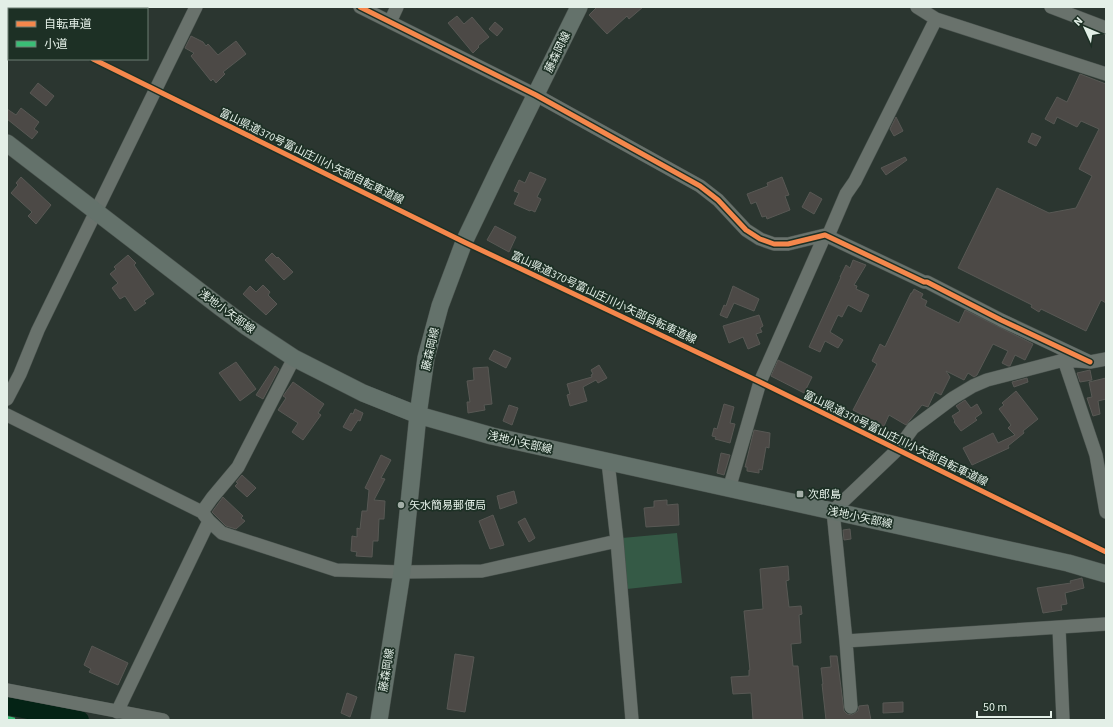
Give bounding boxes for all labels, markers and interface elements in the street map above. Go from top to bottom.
legend [8,8,148,60]
north arrow [1065,8,1105,48]
text: N [1070,14,1086,29]
text: 自転車道 [44,16,92,33]
street label: 藤森岡線 [541,29,574,75]
text: 小道 [44,36,68,53]
street label: 富山県道370号富山庄川小矢部自転車道線 [217,105,406,208]
street label: 富山県道370号富山庄川小矢部自転車道線 [508,248,699,347]
street label: 浅地小矢部線 [196,286,258,337]
street label: 藤森岡線 [418,326,443,372]
street label: 富山県道370号富山庄川小矢部自転車道線 [801,387,990,490]
street label: 浅地小矢部線 [486,428,554,457]
place label: 次郎島 [808,487,841,502]
marker: 次郎島 [795,489,805,499]
place label: 矢水簡易郵便局 [409,498,486,513]
marker: 矢水簡易郵便局 [396,500,406,510]
street label: 浅地小矢部線 [826,503,894,532]
street label: 藤森岡線 [376,647,397,693]
scale bar [977,693,1051,719]
text: 50 m [983,699,1007,716]

